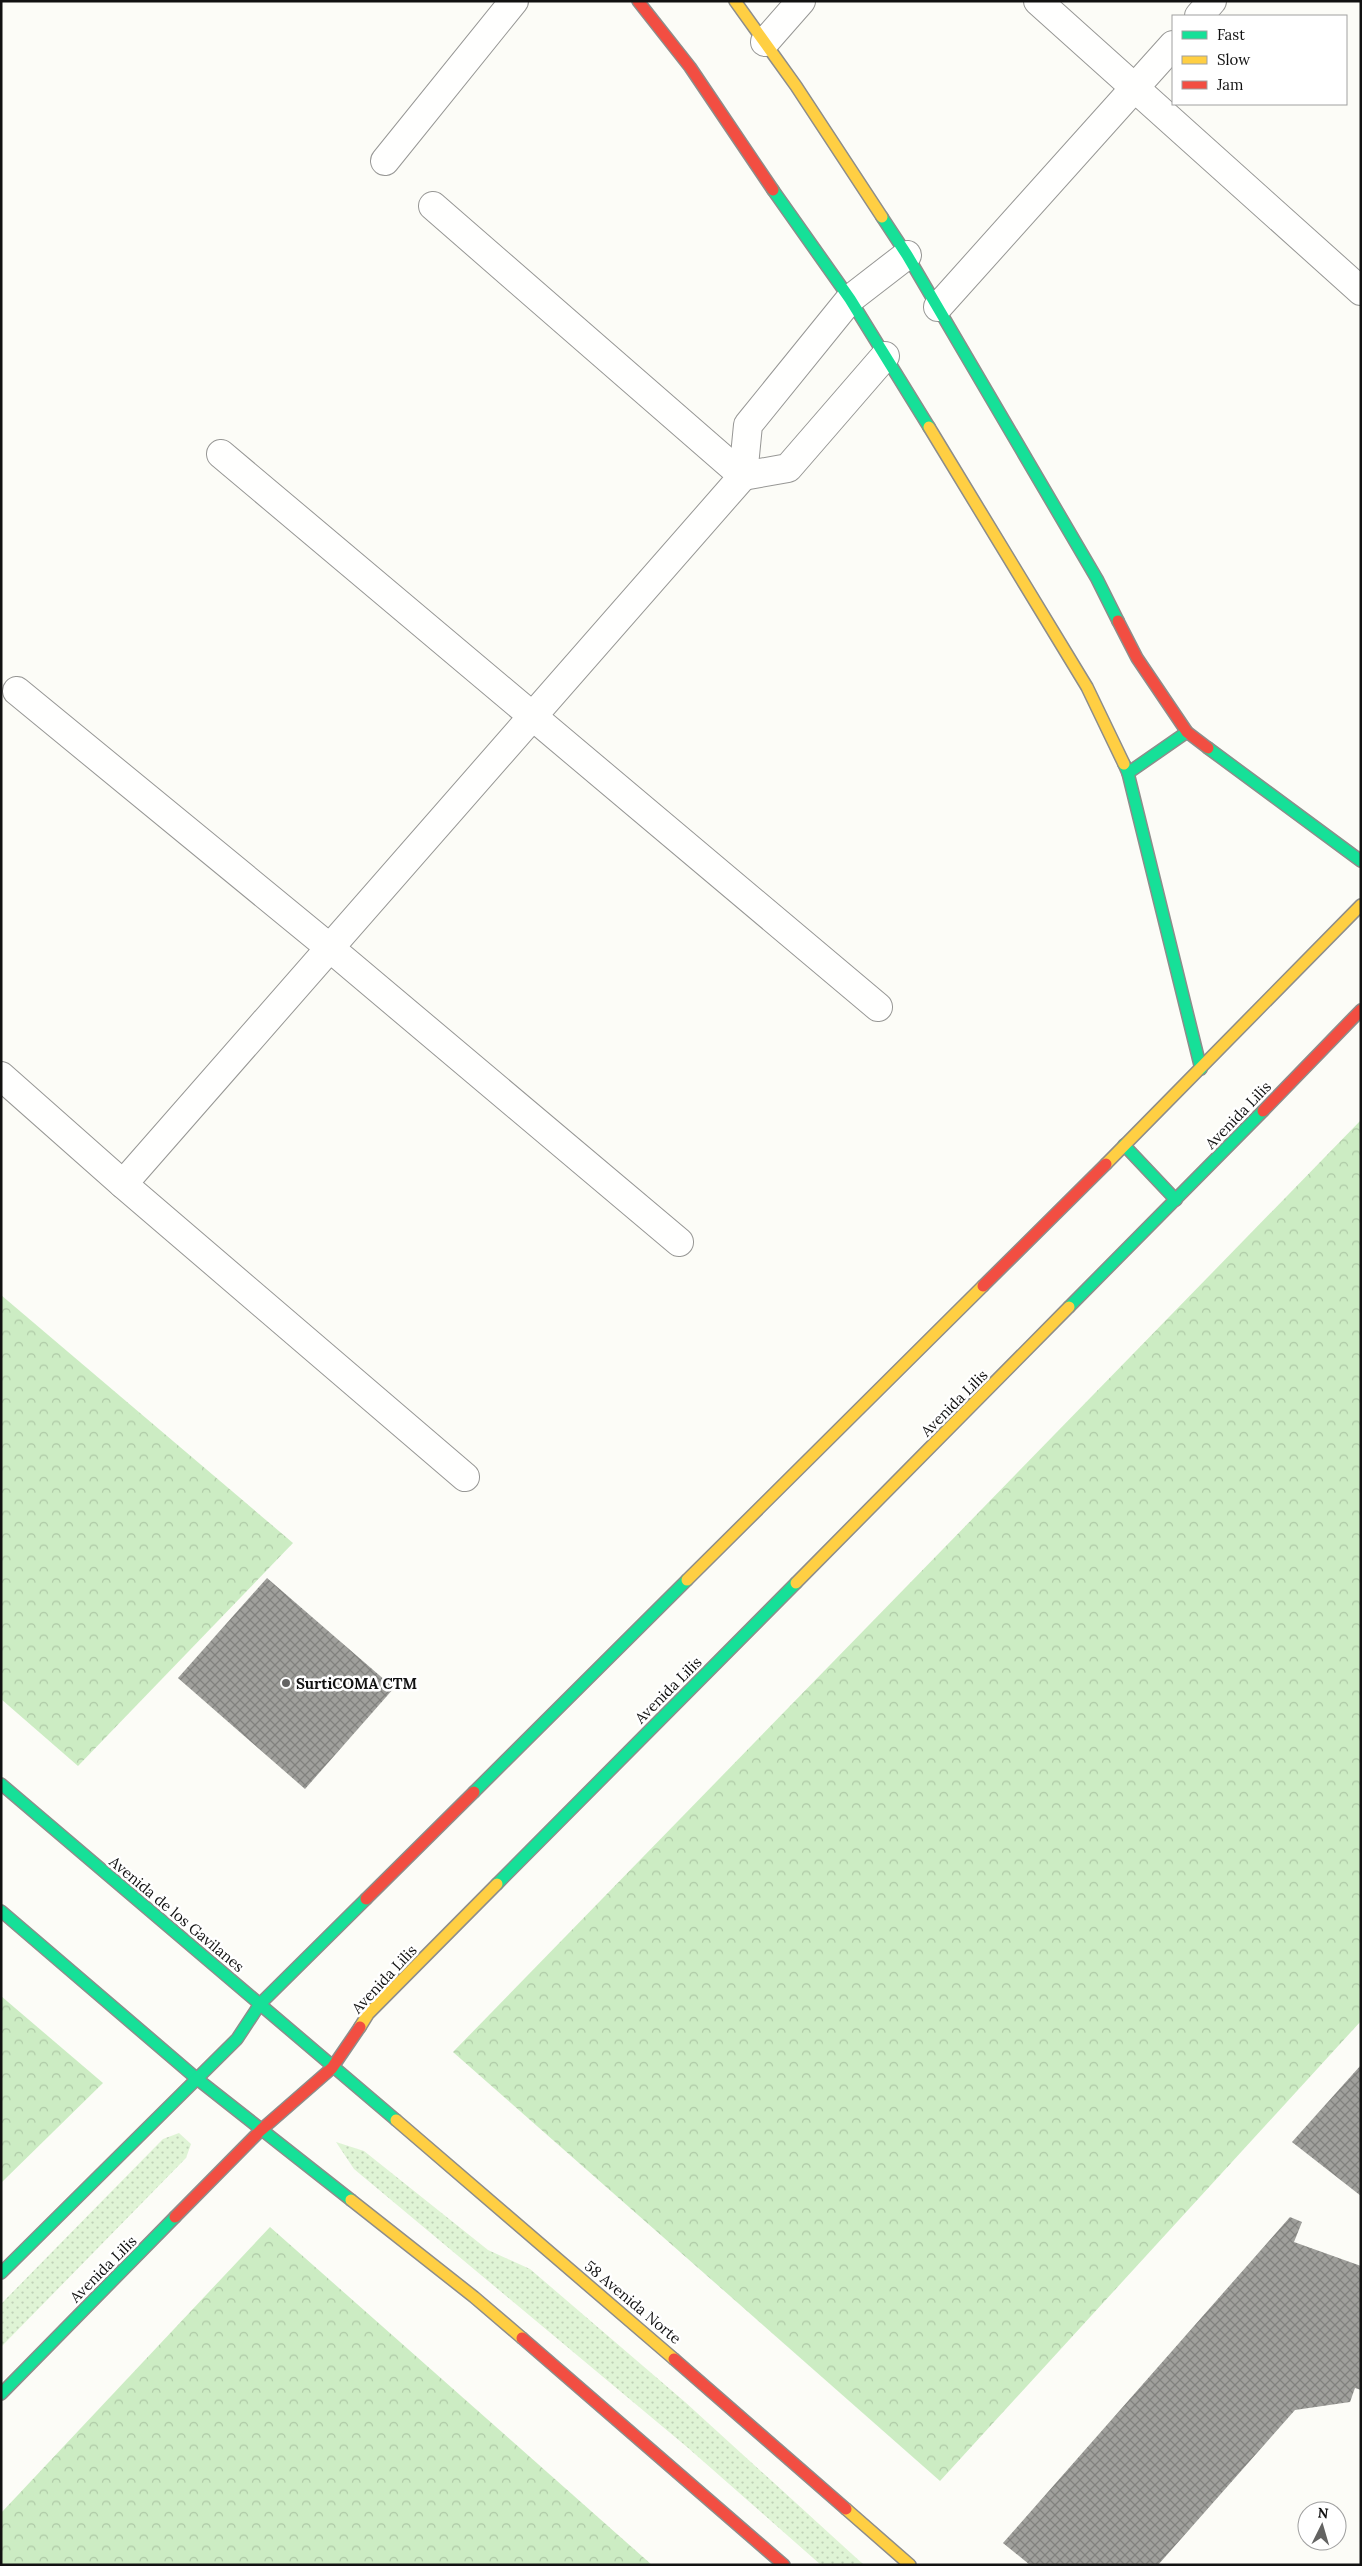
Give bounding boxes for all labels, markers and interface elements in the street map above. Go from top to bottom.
legend [1172,15,1347,105]
text: Fast [1217,25,1245,44]
text: Slow [1217,50,1250,69]
text: Jam [1216,75,1244,94]
street label: Avenida Lilis [1200,1077,1275,1154]
street label: Avenida Lilis [916,1366,991,1441]
street label: Avenida Lilis [630,1653,705,1728]
place label: SurtiCOMA CTM [296,1674,417,1693]
marker: SurtiCOMA CTM [280,1677,292,1689]
street label: Avenida de los Gavilanes [105,1851,248,1976]
street label: Avenida Lilis [347,1941,421,2018]
street label: Avenida Lilis [65,2232,140,2307]
street label: 58 Avenida Norte [581,2256,685,2348]
north arrow [1297,2501,1347,2551]
text: N [1317,2504,1329,2523]

